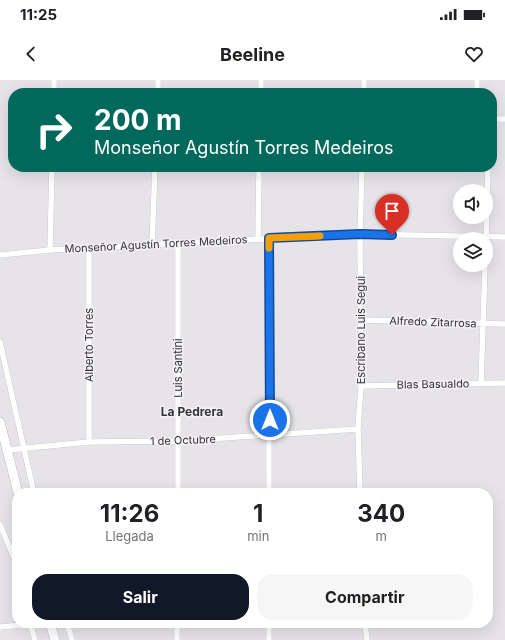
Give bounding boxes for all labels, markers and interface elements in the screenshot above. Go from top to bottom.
text: 11:25 [20,5,57,24]
icon: back [20,43,42,65]
icon: heart [463,43,485,65]
text: Beeline [220,44,285,65]
text: 200 m [94,103,182,137]
icon: right [28,104,80,156]
text: Monseñor Agustín Torres Medeiros [94,137,394,158]
map controls [453,184,493,272]
button: sound [453,184,493,224]
pin [375,194,409,235]
icon: arrive [381,200,403,222]
street label: Monseñor Agustín Torres Medeiros [64,232,248,256]
button: layers [453,232,493,272]
street label: Escribano Luis Segui [354,276,368,384]
street label: Alberto Torres [82,308,96,382]
street label: Alfredo Zitarrosa [389,313,477,331]
street label: Luis Santini [171,338,185,398]
street label: Blas Basualdo [396,376,470,392]
position arrow [249,399,291,441]
district label: La Pedrera [161,404,223,419]
street label: 1 de Octubre [150,432,216,448]
text: 11:26 [100,499,159,528]
text: 1 [253,499,263,528]
text: 340 [357,499,405,528]
text: Llegada [105,528,154,544]
text: min [247,528,269,544]
text: m [375,528,387,544]
button: Salir [32,574,249,620]
button: Compartir [257,574,473,620]

